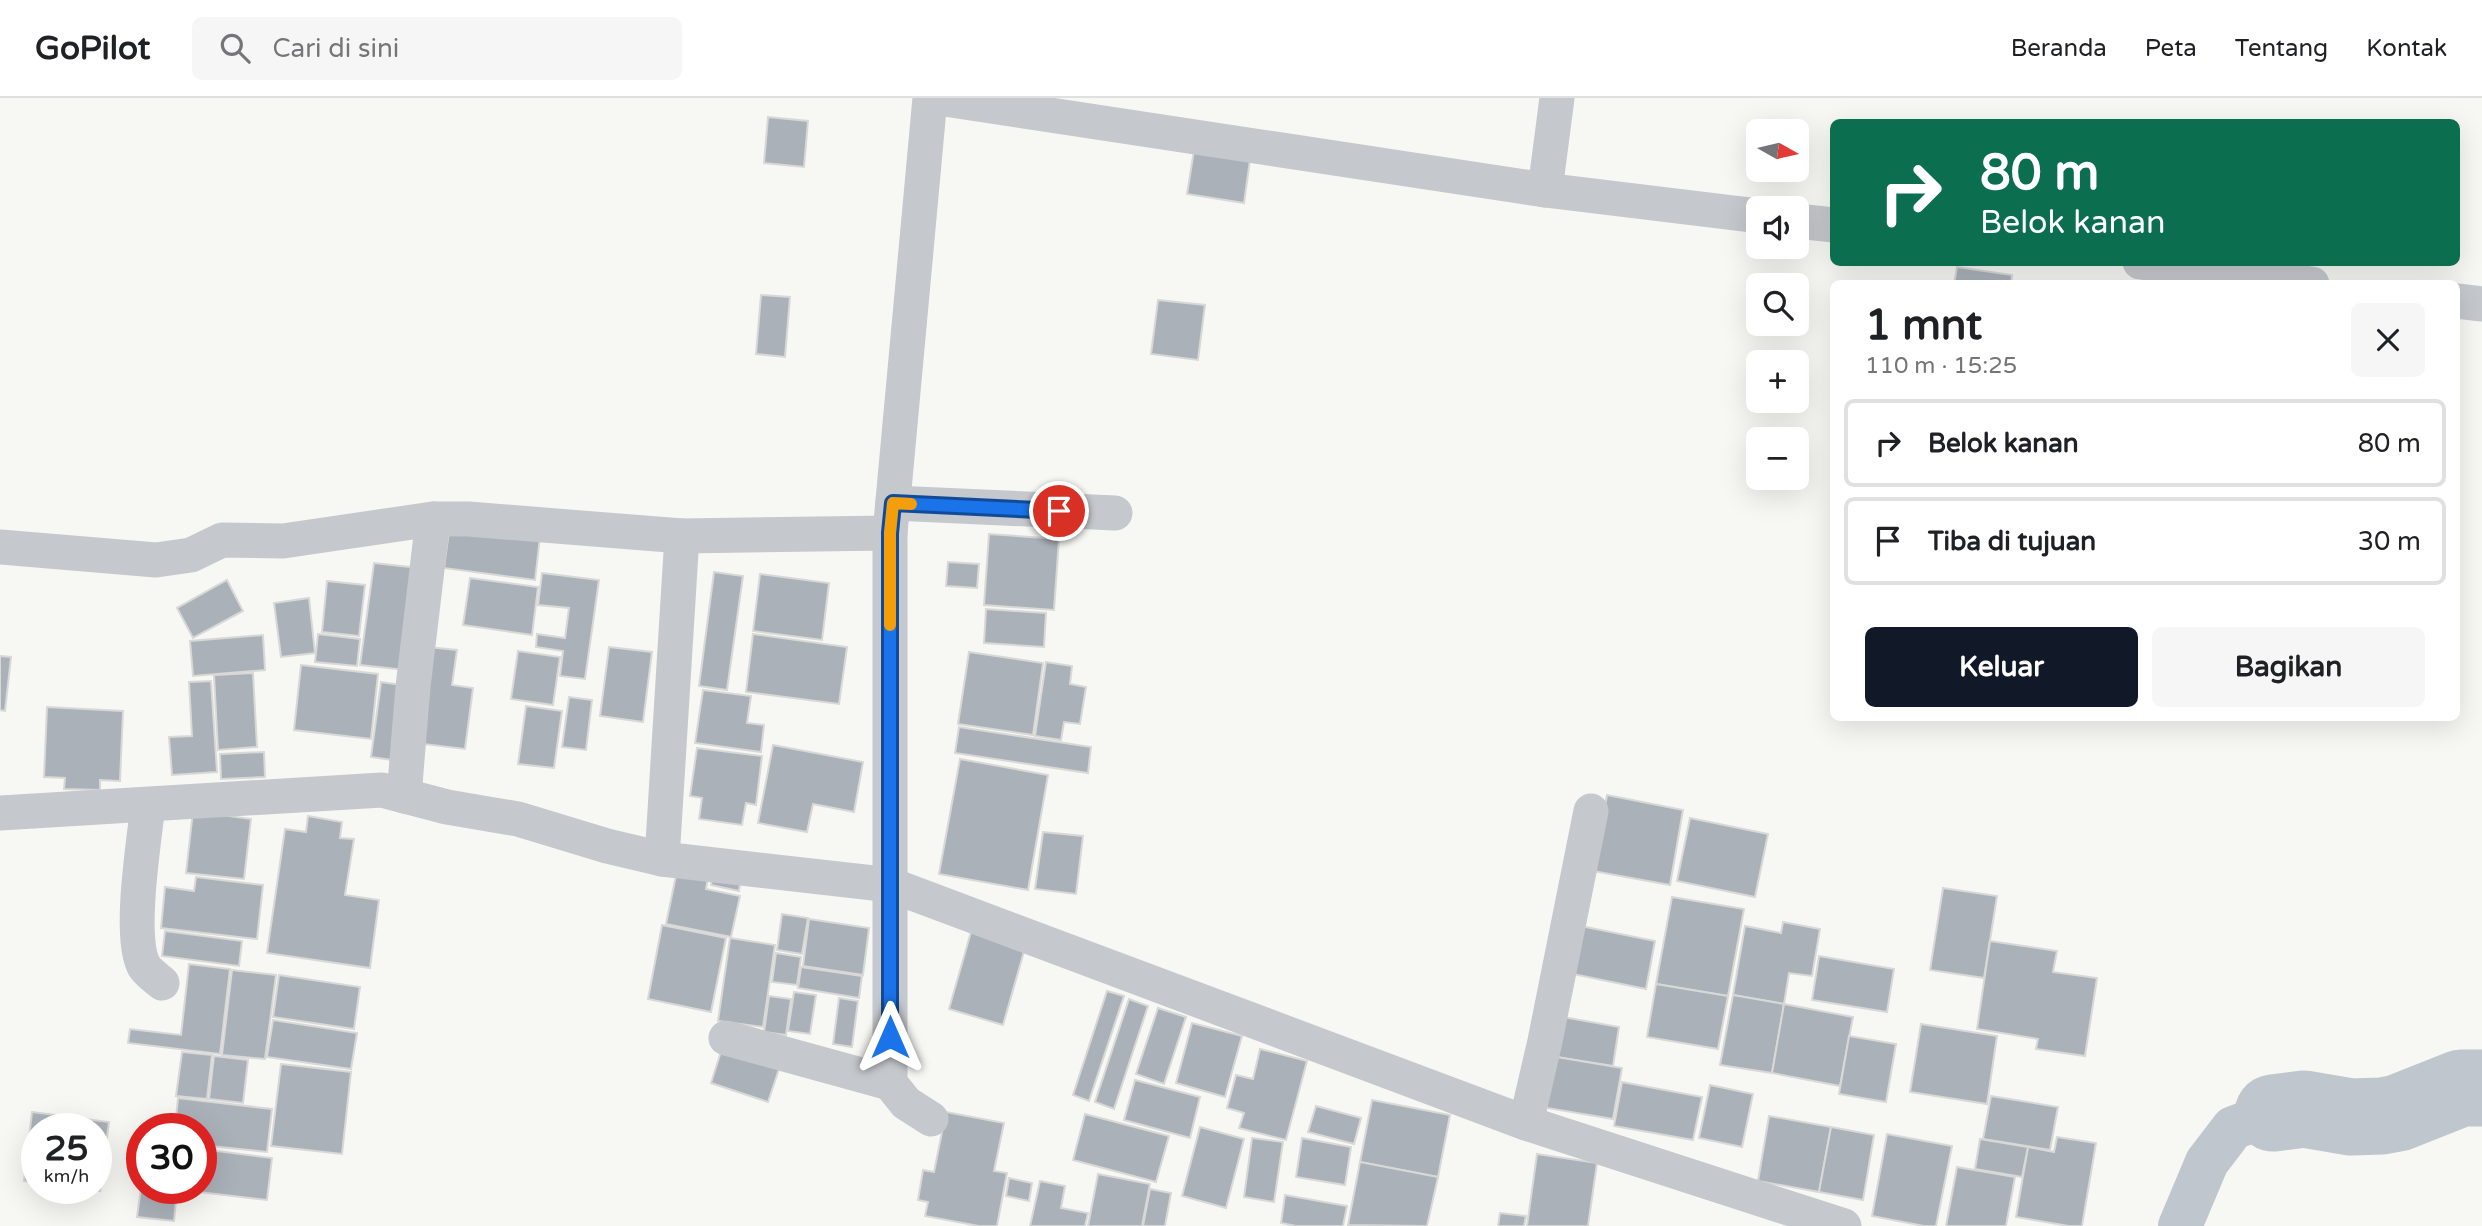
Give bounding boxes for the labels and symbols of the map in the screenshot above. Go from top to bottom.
north arrow [1746,119,1810,182]
pin [1029,481,1089,541]
position arrow [853,1000,927,1074]
speed limit sign: 30 [126,1113,217,1204]

